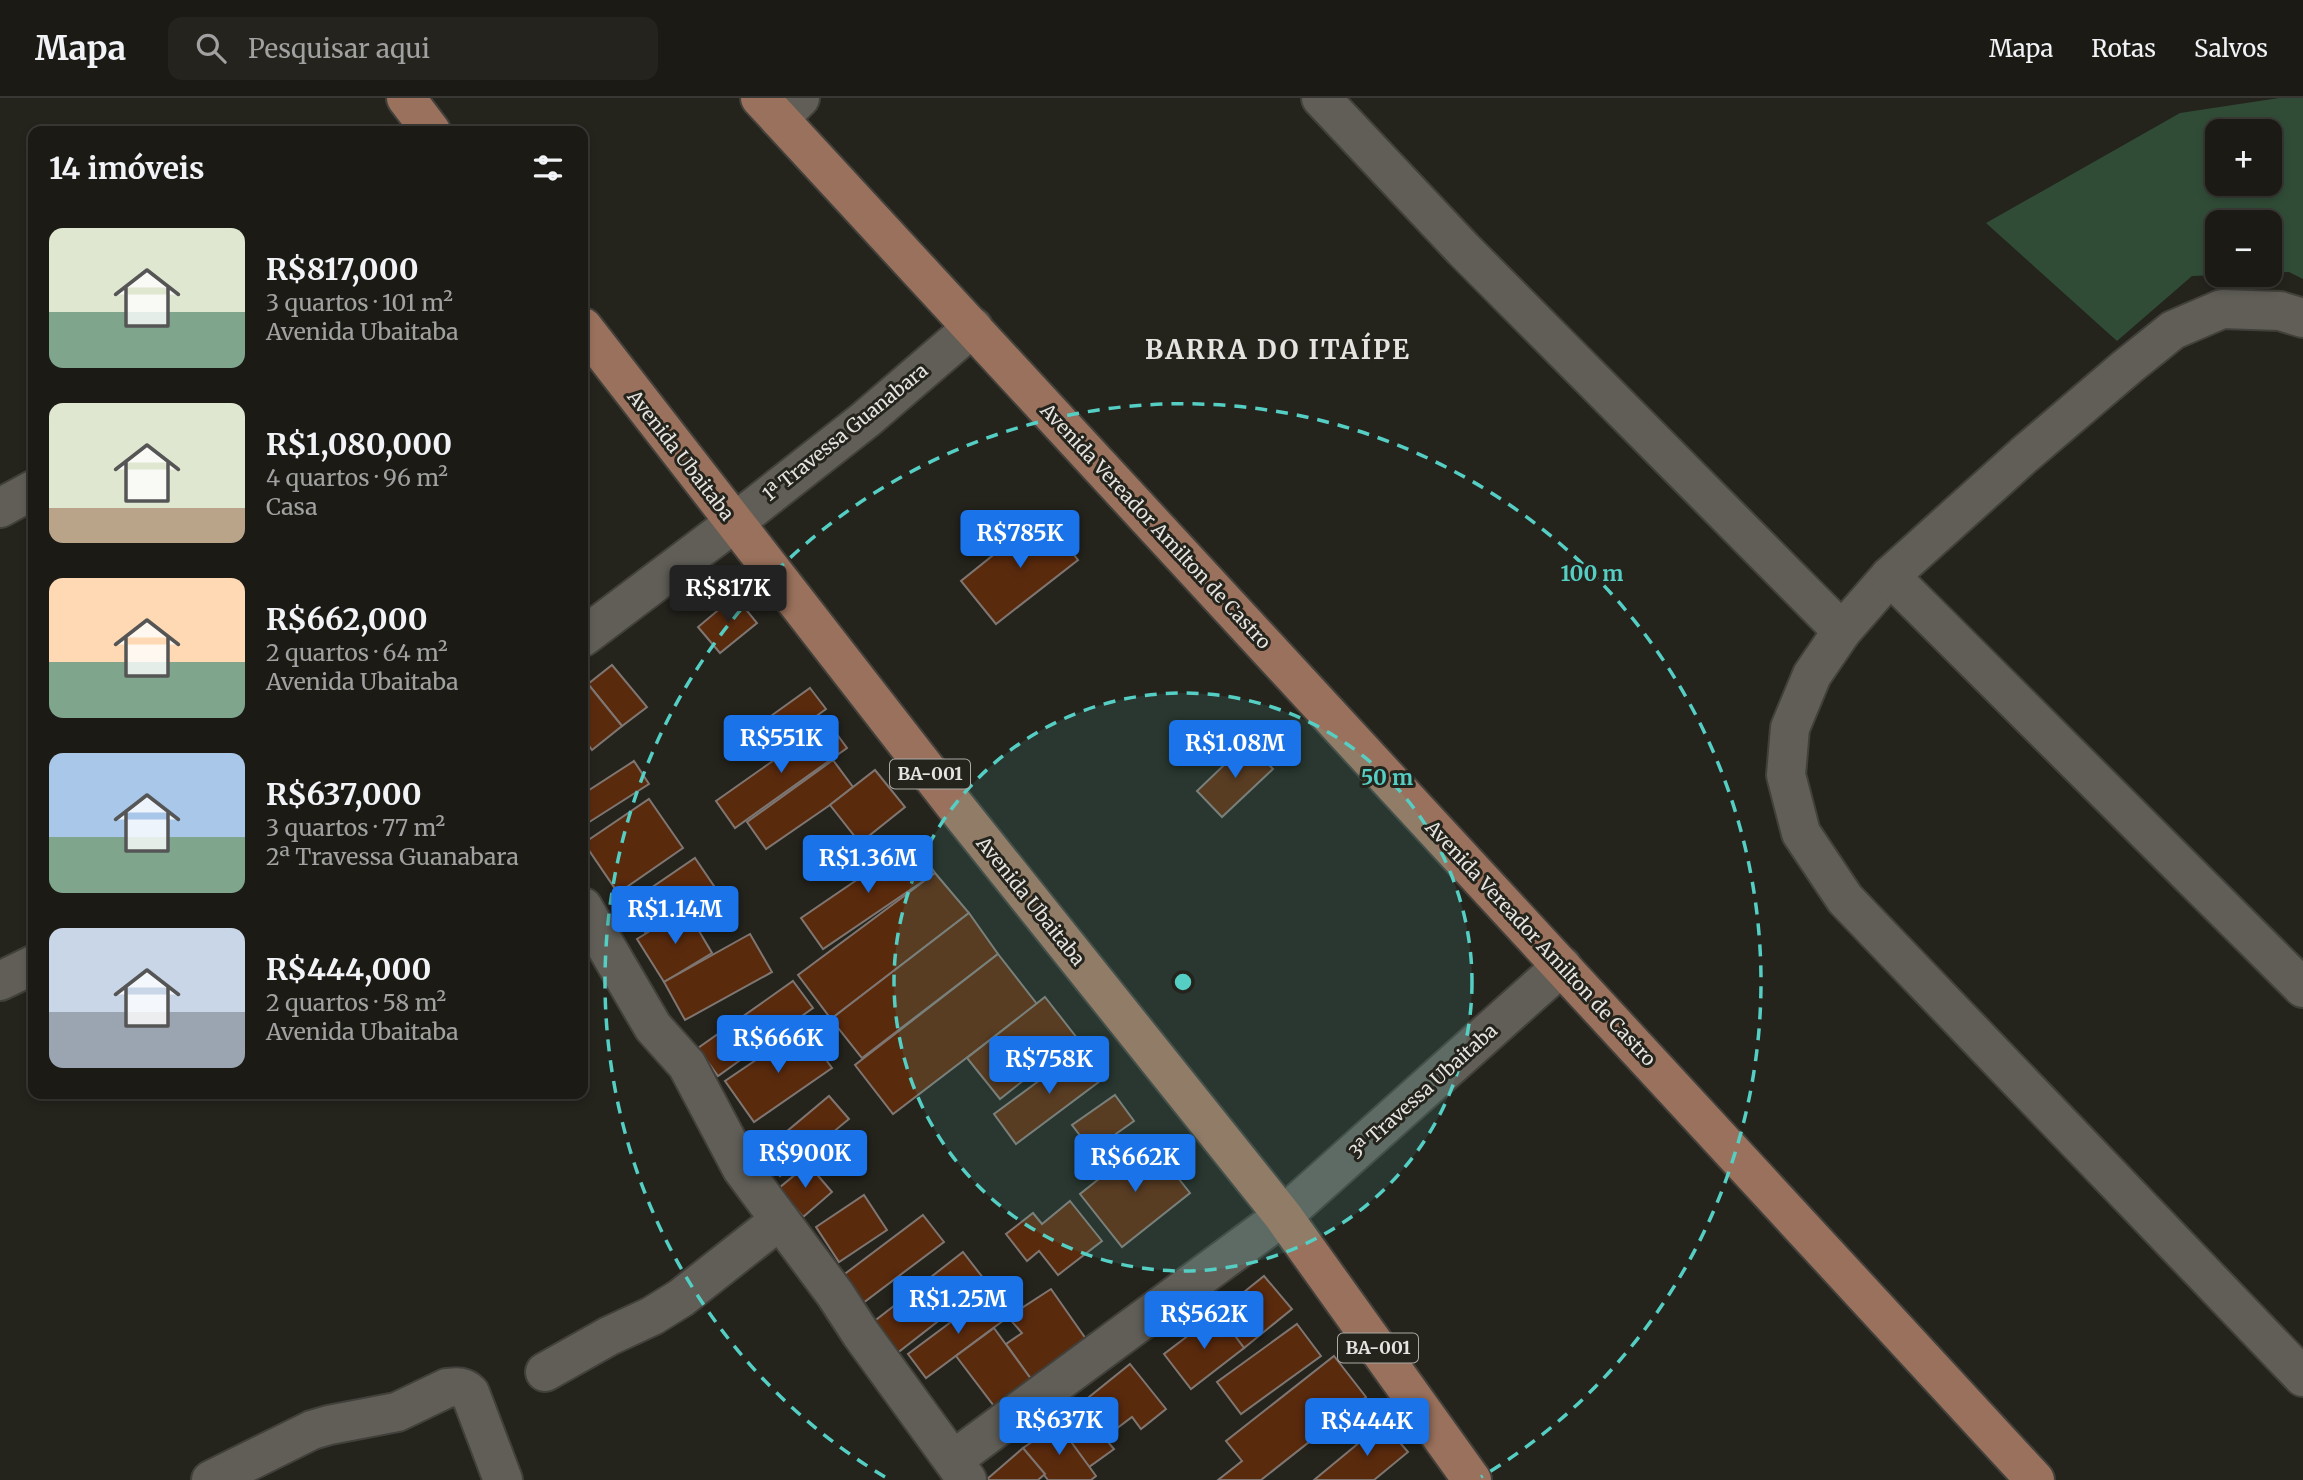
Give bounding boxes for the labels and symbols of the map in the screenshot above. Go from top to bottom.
district label: BARRA DO ITAÍPE [1145,332,1411,366]
street label: 1ª Travessa Guanabara [758,358,932,506]
street label: Avenida Ubaitaba [622,384,739,525]
street label: Avenida Vereador Amilton de Castro [1035,398,1276,654]
pin: R$785K [963,510,1077,570]
text: 100 m [1561,560,1623,587]
pin: R$817K [671,566,785,625]
pin: R$551K [724,716,838,775]
pin: R$1.08M [1170,720,1300,780]
road number: BA-001 [890,760,970,788]
text: 50 m [1361,764,1413,791]
street label: Avenida Vereador Amilton de Castro [1420,815,1661,1071]
street label: Avenida Ubaitaba [971,831,1090,970]
pin: R$1.36M [803,836,933,895]
pin: R$1.14M [610,886,740,946]
centre of rings [1171,970,1195,994]
pin: R$666K [721,1016,835,1075]
street label: 3ª Travessa Ubaitaba [1344,1018,1502,1164]
pin: R$758K [992,1037,1106,1096]
pin: R$900K [748,1130,862,1190]
pin: R$662K [1078,1134,1192,1194]
pin: R$1.25M [893,1276,1023,1336]
pin: R$562K [1147,1292,1261,1351]
road number: BA-001 [1338,1334,1418,1363]
pin: R$637K [1002,1398,1116,1457]
pin: R$444K [1310,1398,1424,1458]

